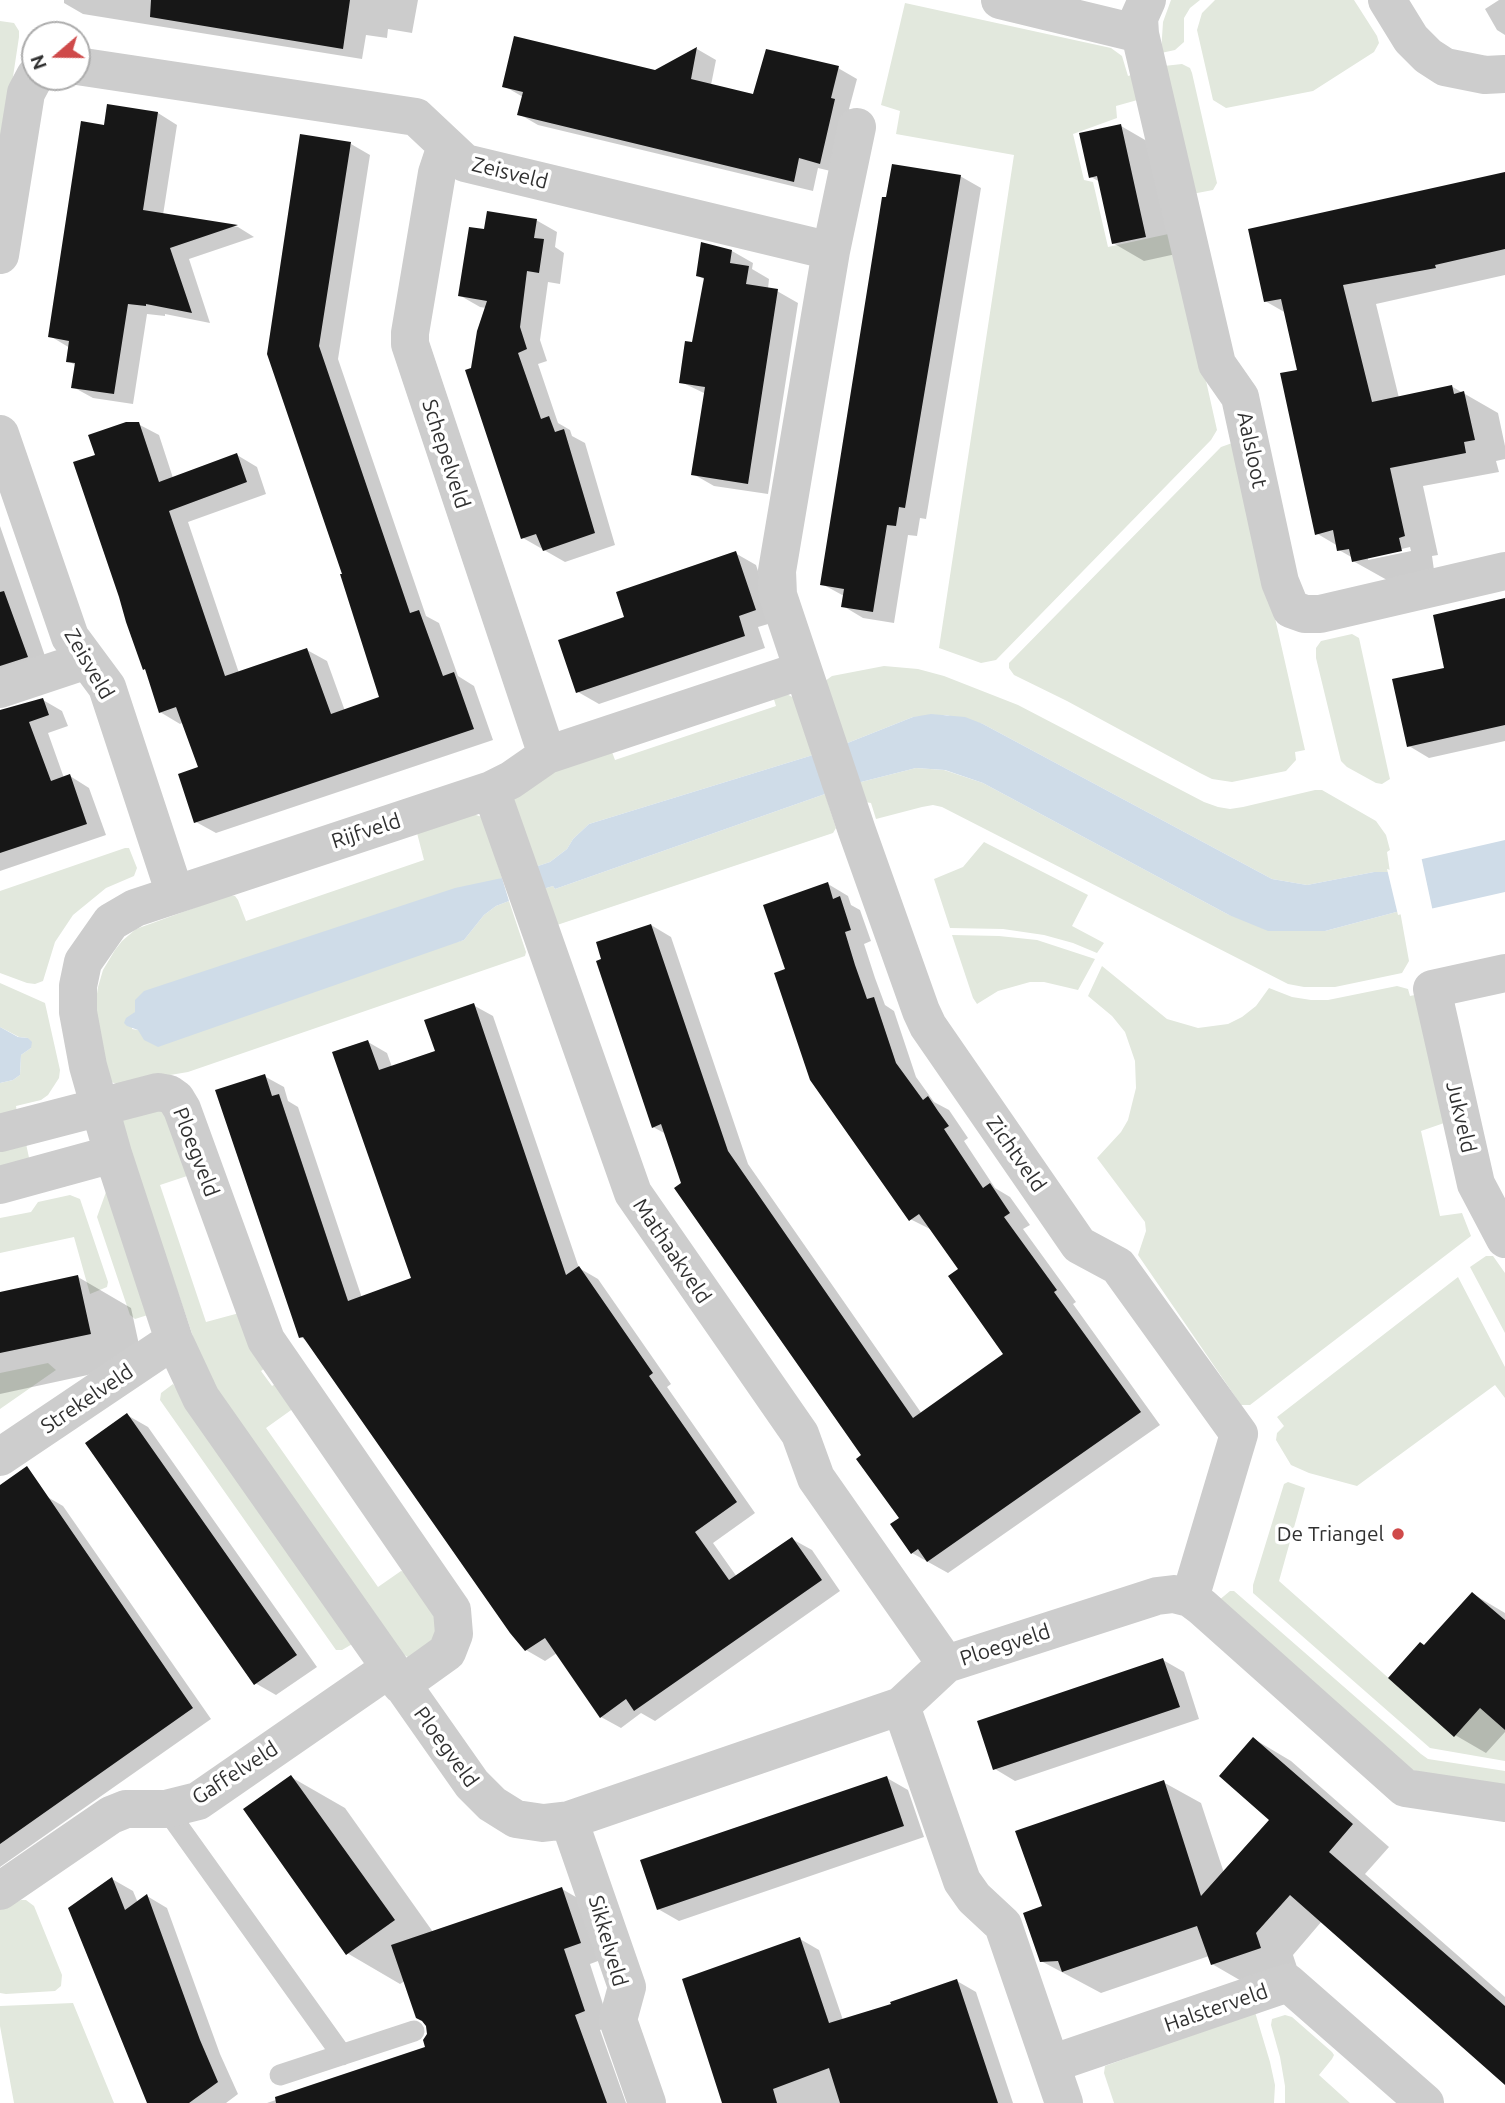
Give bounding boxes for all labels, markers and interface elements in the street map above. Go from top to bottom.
north arrow [21,21,91,91]
text: N [25,52,51,73]
street label: Zeisveld [469,151,551,195]
street label: Schepelveld [417,396,475,512]
street label: Aalsloot [1232,410,1272,490]
street label: Zeisveld [59,624,119,704]
street label: Rijfveld [328,808,404,854]
street label: Jukveld [1441,1079,1481,1155]
street label: Ploegveld [167,1104,225,1200]
street label: Zichtveld [981,1111,1051,1197]
street label: Mathaakveld [628,1194,716,1308]
street label: Strekelveld [36,1359,138,1439]
place label: De Triangel [1277,1521,1384,1547]
marker: De Triangel [1390,1526,1406,1542]
street label: Ploegveld [957,1619,1053,1671]
street label: Ploegveld [408,1702,484,1792]
street label: Gaffelveld [187,1736,283,1810]
street label: Sikkelveld [583,1893,633,1989]
street label: Halsterveld [1161,1979,1271,2037]

